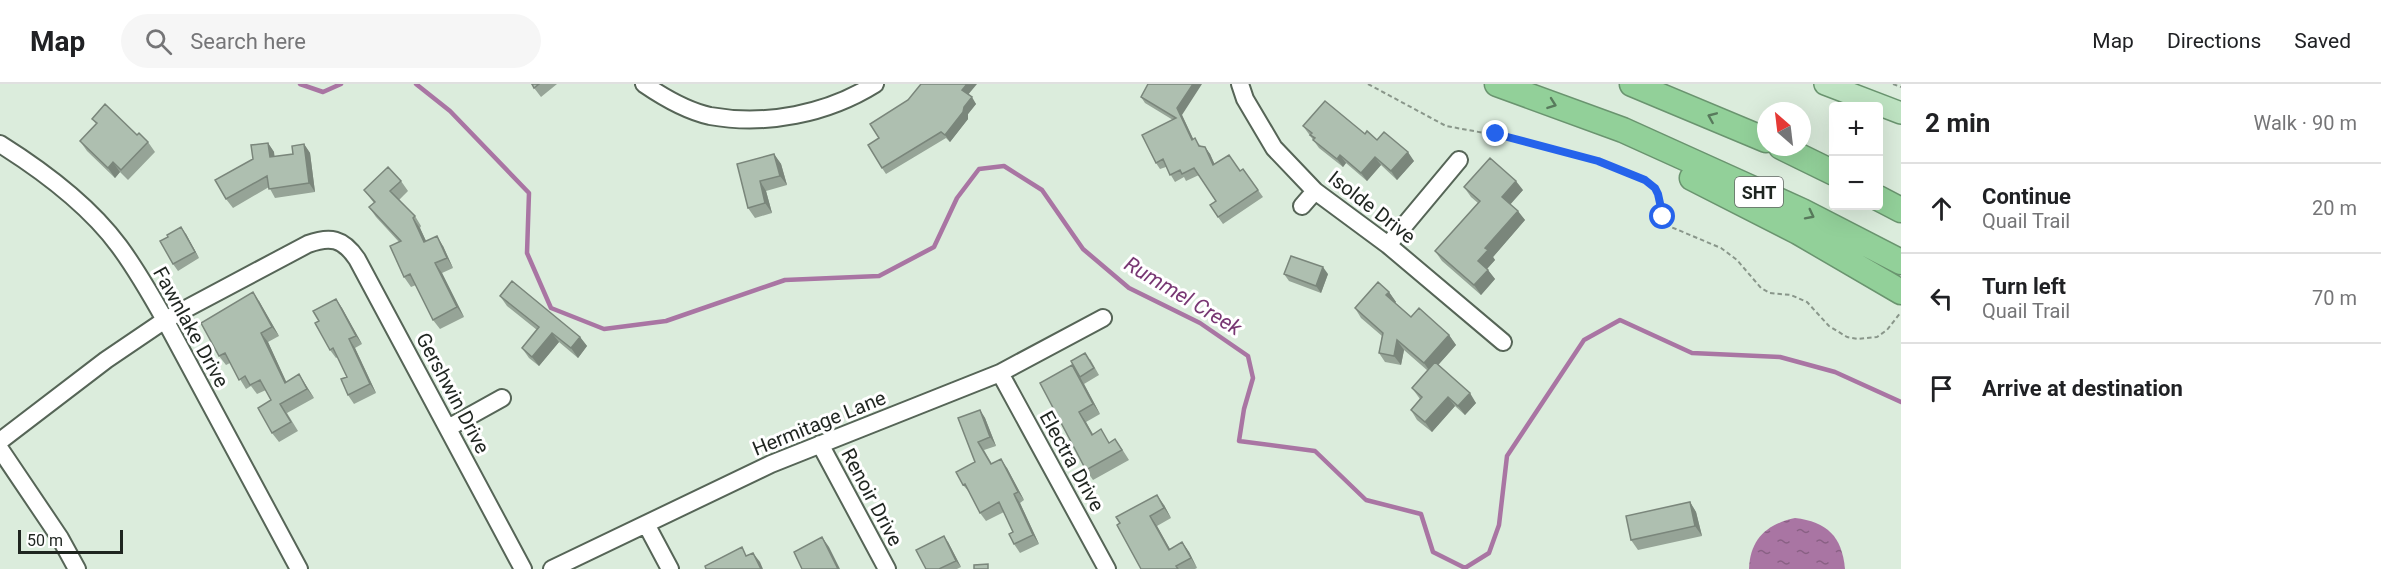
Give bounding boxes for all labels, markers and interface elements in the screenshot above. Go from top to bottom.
search box [121,14,541,68]
text: Map [30,25,85,58]
icon: search [142,25,175,58]
text: Search here [190,29,306,54]
text: Map [2092,29,2134,53]
text: Directions [2167,29,2261,53]
text: Saved [2294,29,2351,53]
one-way arrow [1546,97,1557,110]
north arrow [1757,102,1811,156]
map controls [1829,102,1883,210]
button: + [1829,102,1883,156]
text: 2 min [1925,108,1990,138]
text: Walk · 90 m [2254,111,2357,135]
one-way arrow [1708,112,1719,124]
route end [1482,120,1508,146]
button: − [1829,156,1883,210]
street label: Isolde Drive [1324,166,1420,248]
road number: SHT [1735,177,1783,207]
text: Continue [1982,184,2071,209]
icon: ahead [1925,192,1958,225]
text: 20 m [2312,196,2357,220]
route start [1649,203,1675,229]
one-way arrow [1804,208,1815,220]
text: Quail Trail [1982,209,2070,233]
water label: Rummel Creek [1120,252,1246,341]
street label: Fawnlake Drive [148,263,234,391]
text: Turn left [1982,274,2066,299]
icon: left [1925,282,1958,315]
text: 70 m [2312,286,2357,310]
text: Quail Trail [1982,299,2070,323]
street label: Gershwin Drive [411,329,495,457]
icon: arrive [1925,372,1958,405]
text: Arrive at destination [1982,376,2183,401]
street label: Hermitage Lane [749,385,889,461]
street label: Electra Drive [1035,407,1109,515]
street label: Renoir Drive [836,444,908,550]
scale bar [18,527,123,554]
text: 50 m [27,531,63,550]

